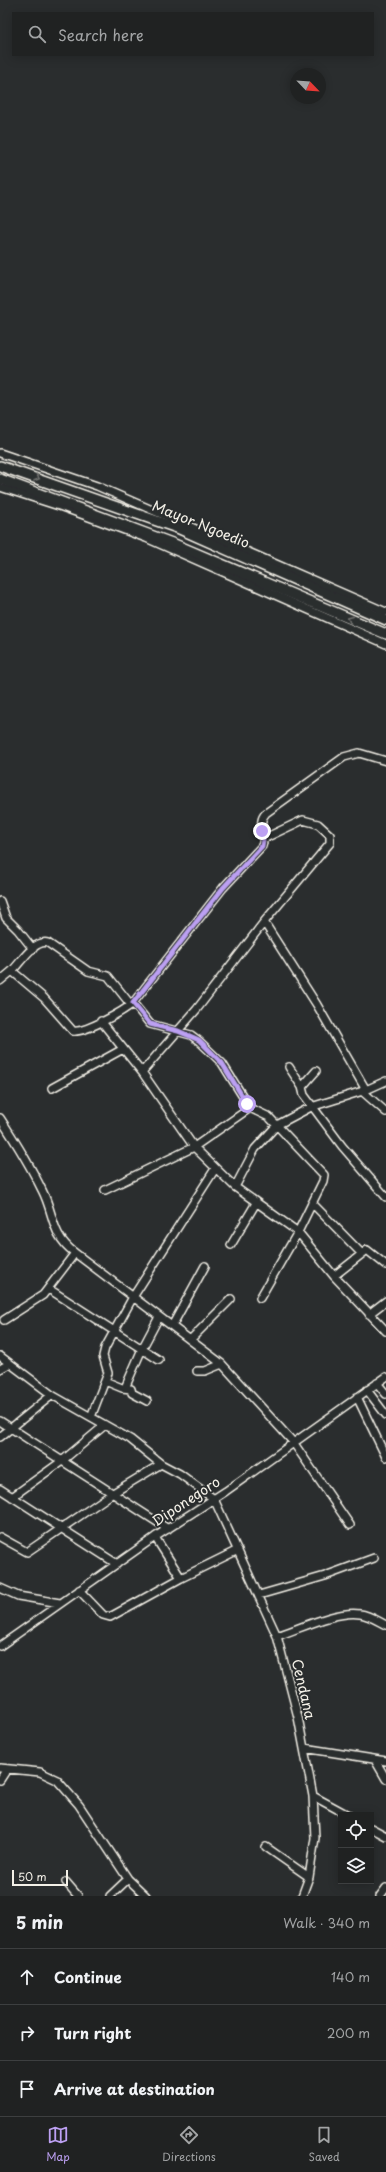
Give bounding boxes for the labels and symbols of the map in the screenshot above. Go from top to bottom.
north arrow [290,68,326,104]
one-way arrow [33,474,40,482]
street label: Mayor Ngoedio [149,495,253,553]
one-way arrow [347,616,354,624]
route end [253,822,271,840]
route start [238,1095,256,1113]
street label: Diponegoro [148,1471,224,1531]
street label: Cendana [287,1657,321,1721]
scale bar [12,1868,68,1887]

